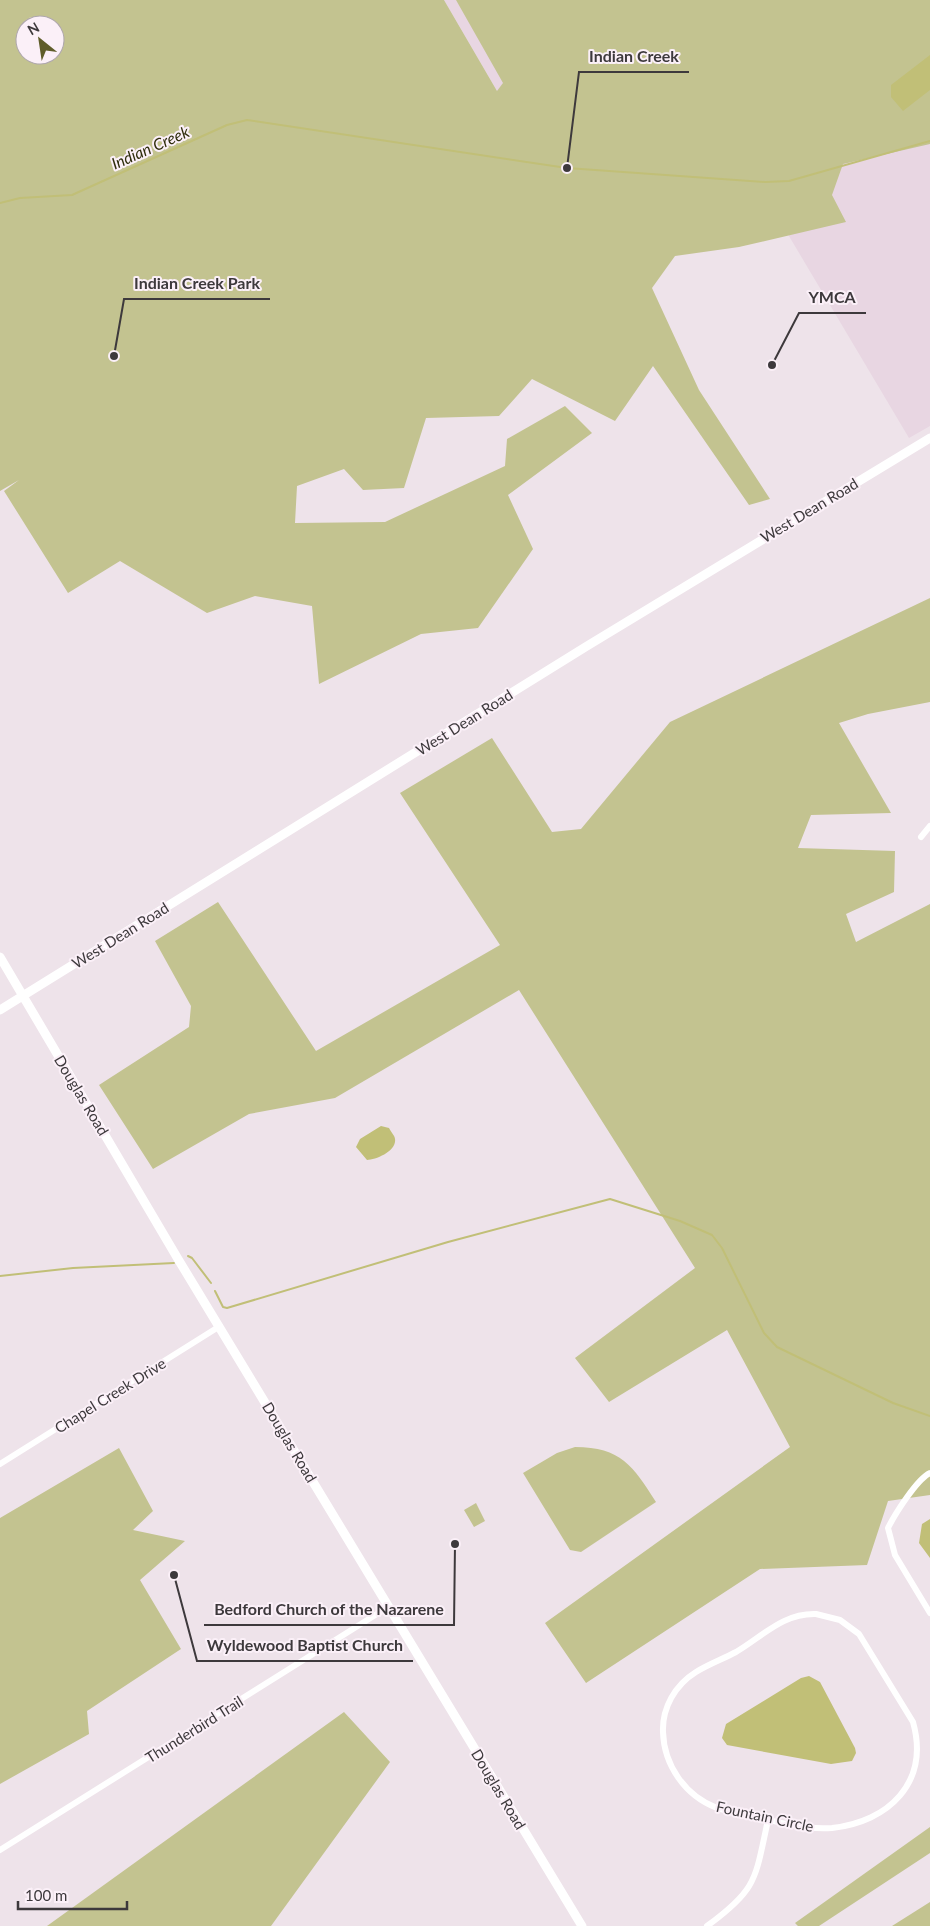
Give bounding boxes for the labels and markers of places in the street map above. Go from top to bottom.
callout: Indian Creek [579,41,689,72]
callout: Indian Creek Park [124,268,270,299]
callout: YMCA [799,282,866,313]
callout: Bedford Church of the Nazarene [204,1594,454,1625]
callout: Wyldewood Baptist Church [197,1630,413,1661]

